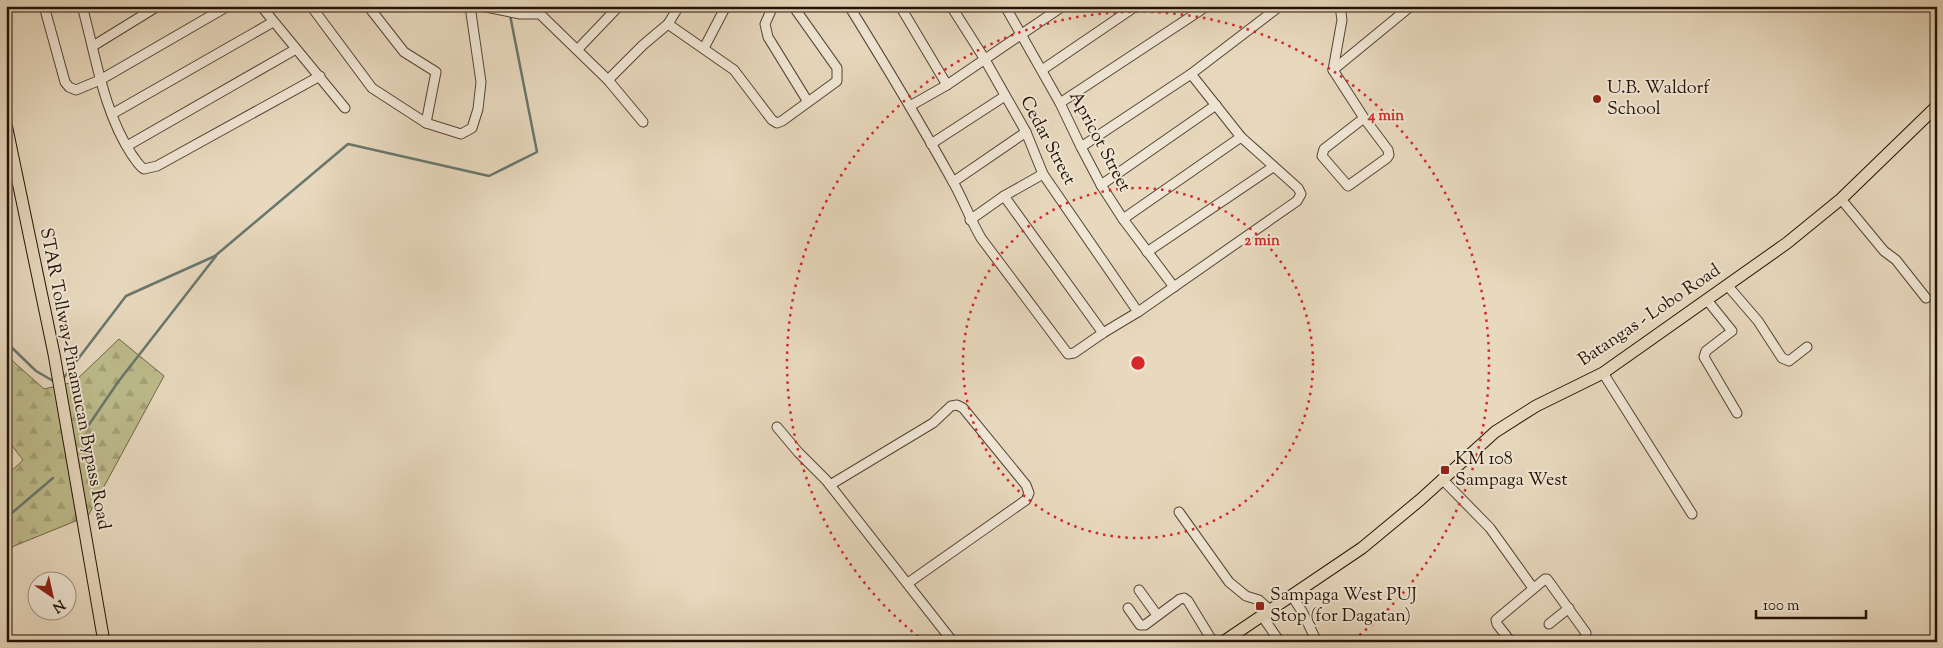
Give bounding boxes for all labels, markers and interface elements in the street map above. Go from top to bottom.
place label: U.B. Waldorf School [1607,76,1710,123]
street label: Apricot Street [1062,87,1136,197]
street label: Cedar Street [1013,92,1081,190]
marker: U.B. Waldorf School [1591,93,1603,105]
text: 4 min [1367,106,1404,127]
street label: STAR Tollway-Pinamucan Bypass Road [32,226,116,532]
text: 2 min [1244,231,1280,252]
street label: Batangas - Lobo Road [1574,259,1726,373]
centre of rings [1129,354,1147,372]
place label: KM 108 Sampaga West [1455,447,1568,494]
marker: KM 108 Sampaga West [1439,464,1451,476]
north arrow [28,570,78,620]
place label: Sampaga West PUJ Stop (for Dagatan) [1270,583,1416,630]
scale bar [1756,588,1866,620]
text: N [48,594,68,617]
text: 100 m [1763,596,1800,617]
marker: Sampaga West PUJ Stop (for Dagatan) [1254,600,1266,612]

